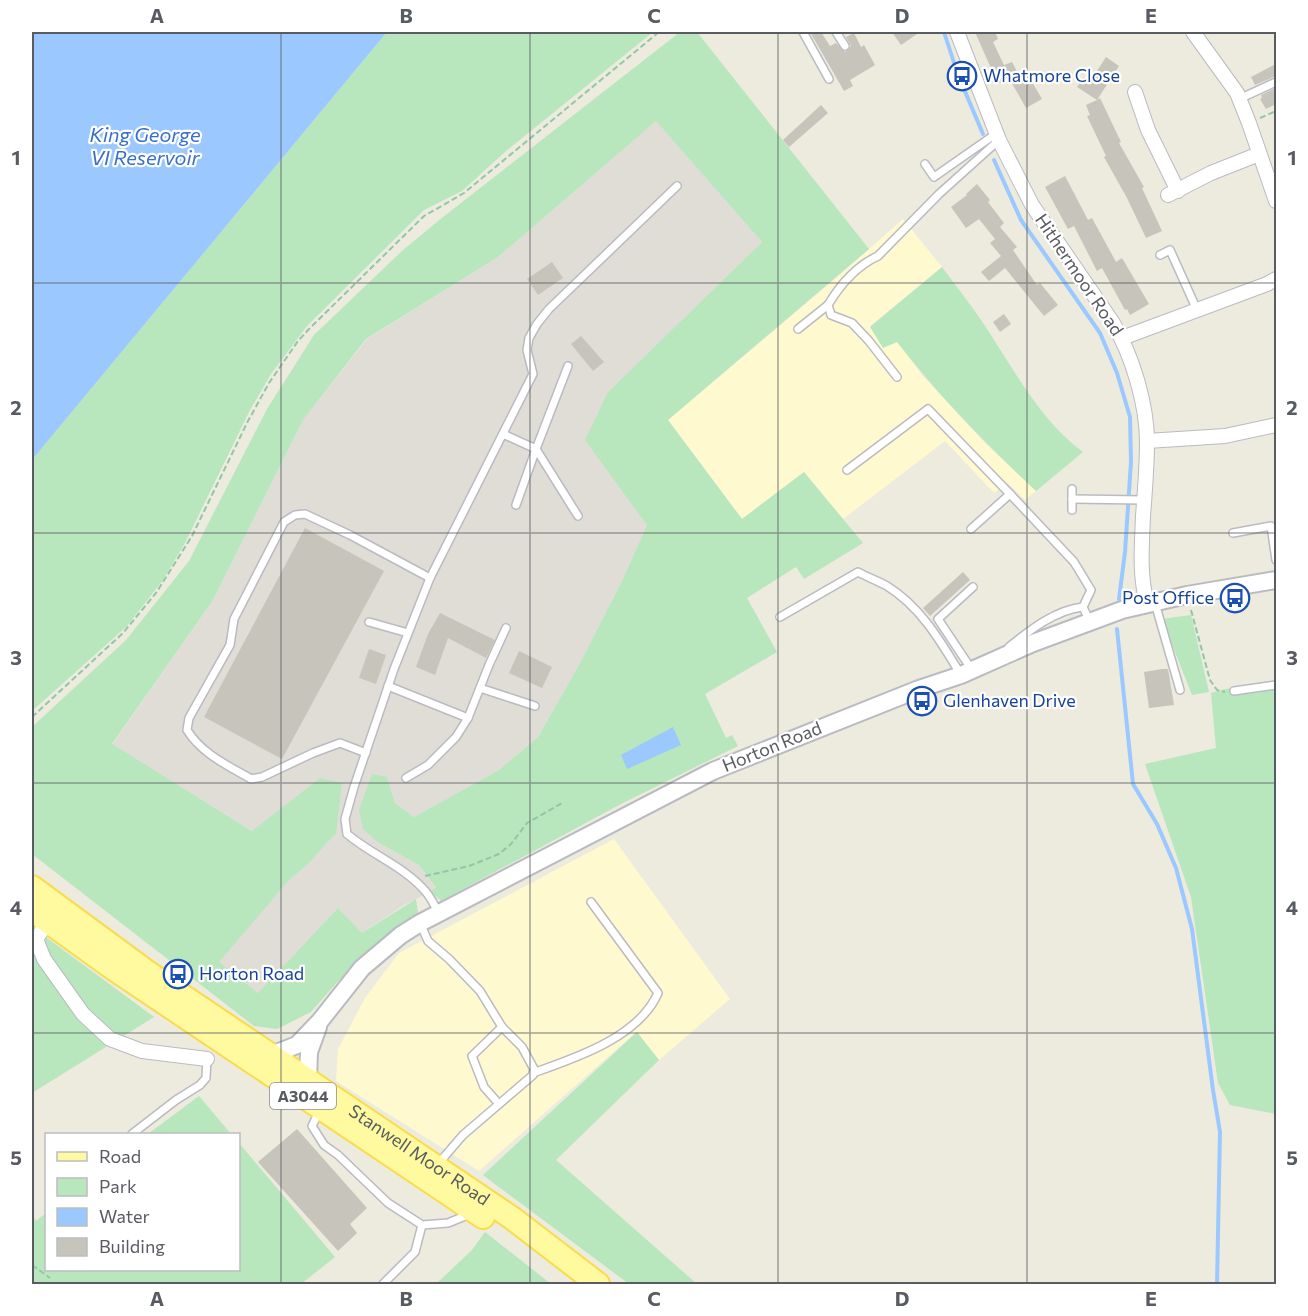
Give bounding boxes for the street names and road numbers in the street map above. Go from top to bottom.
street label: Hithermoor Road [1031,209,1129,340]
street label: Horton Road [719,716,825,776]
road number: A3044 [270,1083,336,1109]
street label: Stanwell Moor Road [345,1099,494,1210]

